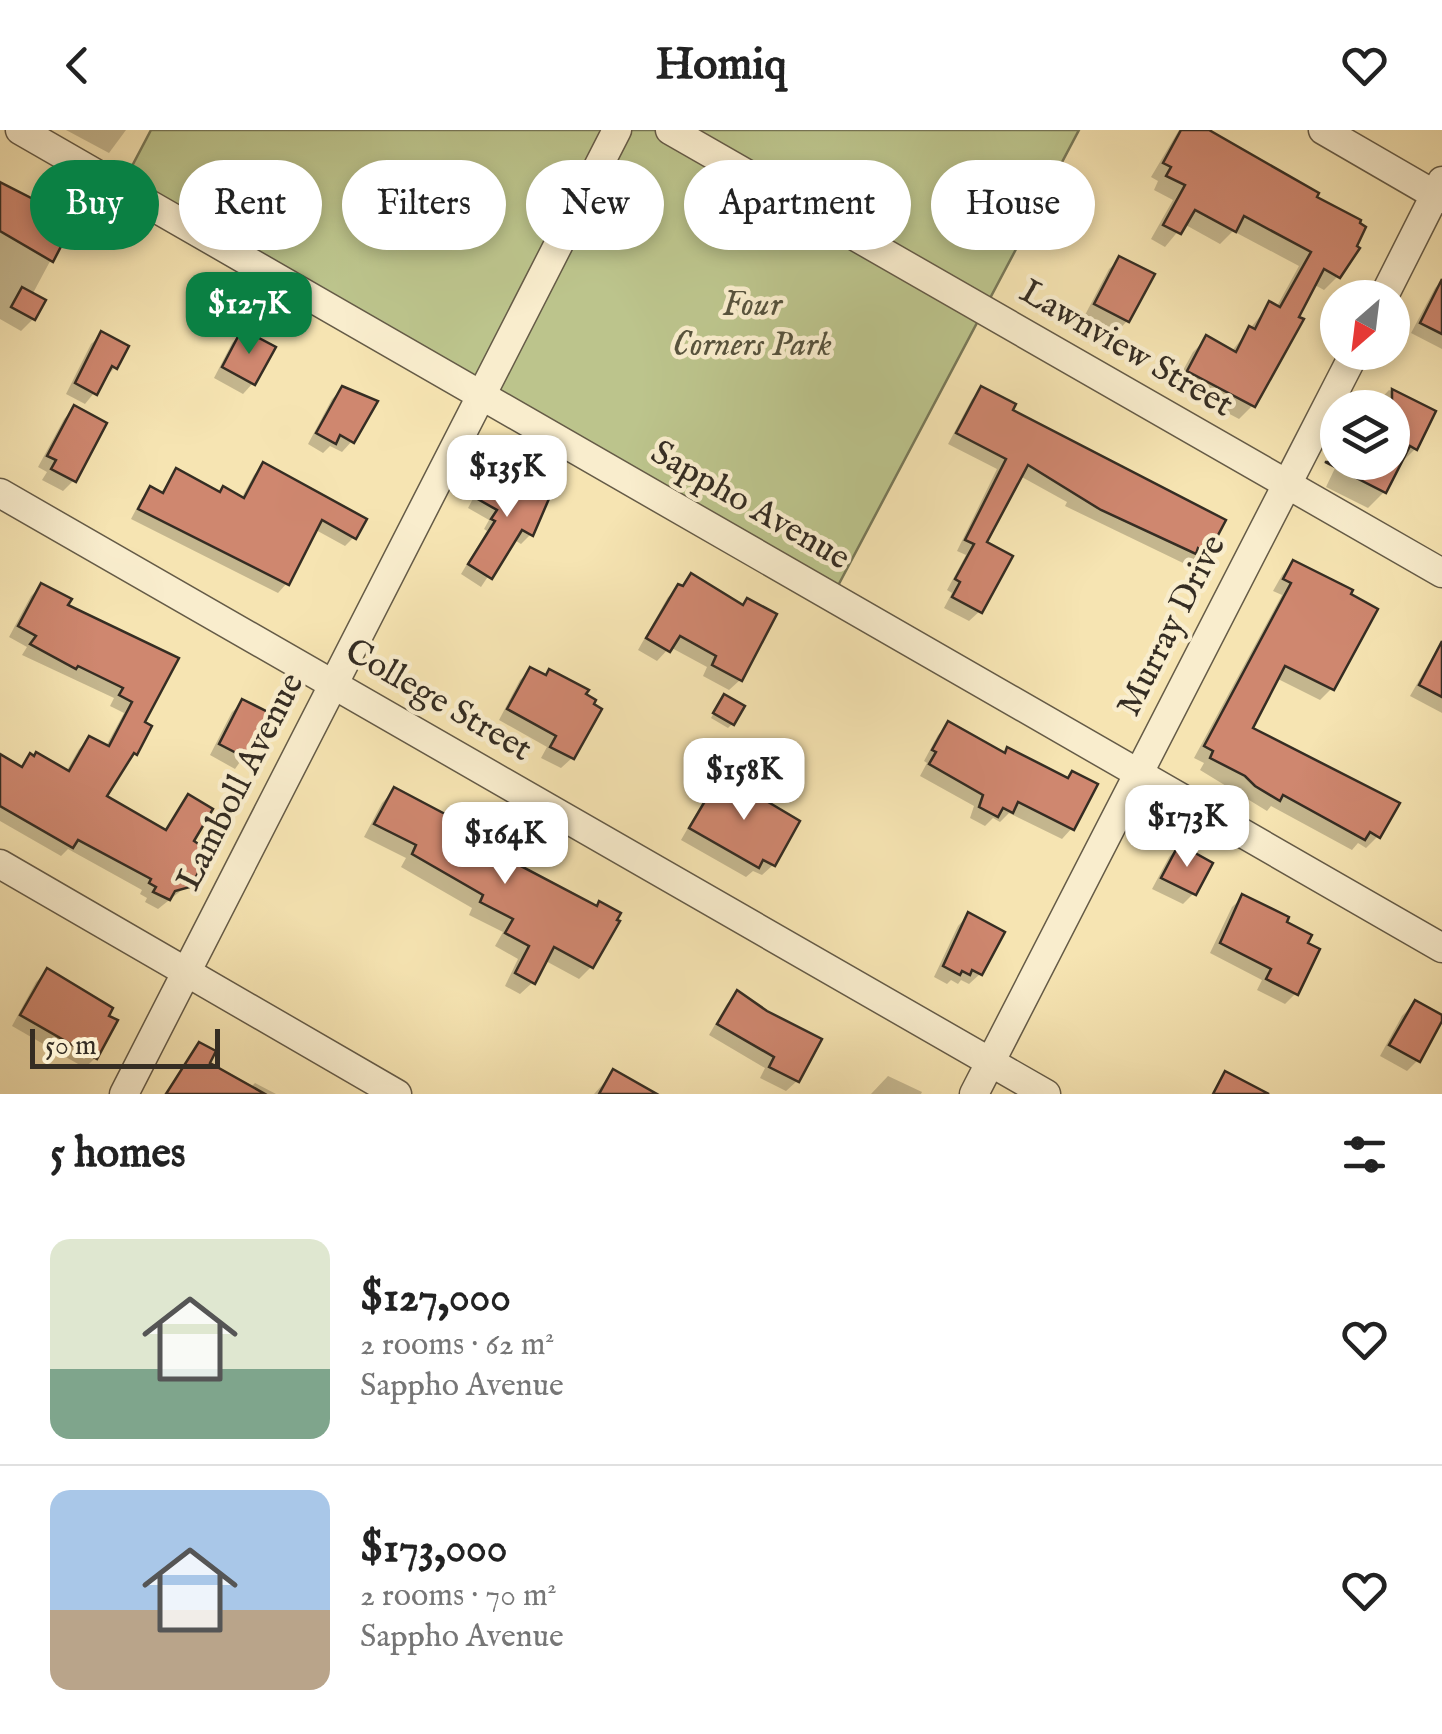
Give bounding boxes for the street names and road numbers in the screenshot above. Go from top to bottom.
street label: Lawnview Street [1011,270,1241,428]
street label: Sappho Avenue [642,431,858,581]
street label: Murray Drive [1107,528,1237,724]
street label: College Street [336,629,540,773]
street label: Lamboll Avenue [167,666,315,898]

